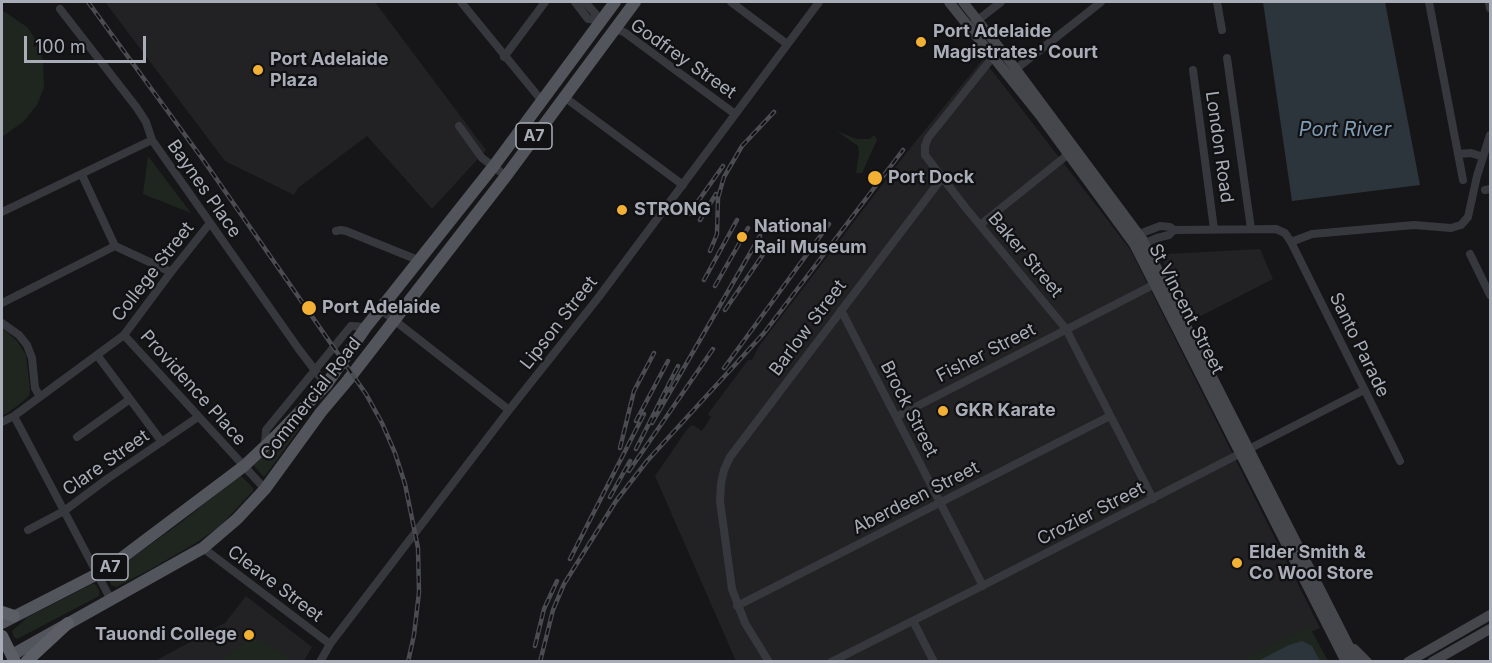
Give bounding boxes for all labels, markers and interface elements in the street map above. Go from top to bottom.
street label: Godfrey Street [626,14,740,104]
place label: Port Adelaide Magistrates' Court [933,21,1098,63]
scale bar [27,24,148,62]
marker: Port Adelaide Magistrates' Court [914,35,928,49]
text: 100 m [35,36,86,57]
place label: Port Adelaide Plaza [270,49,388,92]
marker: Port Adelaide Plaza [251,63,265,77]
street label: London Road [1200,90,1238,204]
water label: Port River [1299,118,1391,142]
road number: A7 [516,123,552,149]
street label: Baynes Place [162,136,246,242]
place label: Port Dock [888,167,974,189]
marker: Port Dock [866,169,884,187]
place label: STRONG [634,199,711,221]
marker: STRONG [615,203,629,217]
street label: Baker Street [983,208,1067,302]
place label: National Rail Museum [754,216,867,258]
street label: College Street [107,218,199,326]
marker: National Rail Museum [735,230,749,244]
street label: St Vincent Street [1144,240,1228,378]
street label: Lipson Street [516,272,602,374]
street label: Barlow Street [765,276,851,380]
street label: Santo Parade [1324,289,1394,401]
place label: Port Adelaide [322,297,440,319]
marker: Port Adelaide [300,299,318,317]
street label: Fisher Street [933,319,1039,387]
street label: Providence Place [136,326,250,450]
street label: Commercial Road [256,333,366,465]
street label: Brock Street [876,357,942,461]
place label: GKR Karate [955,400,1056,422]
marker: GKR Karate [936,404,950,418]
street label: Clare Street [59,425,153,501]
street label: Aberdeen Street [849,457,983,539]
street label: Crozier Street [1034,478,1148,550]
street label: Cleave Street [223,541,327,627]
place label: Elder Smith & Co Wool Store [1249,542,1373,584]
road number: A7 [92,554,128,580]
marker: Elder Smith & Co Wool Store [1230,556,1244,570]
place label: Tauondi College [95,624,237,646]
marker: Tauondi College [242,628,256,642]

